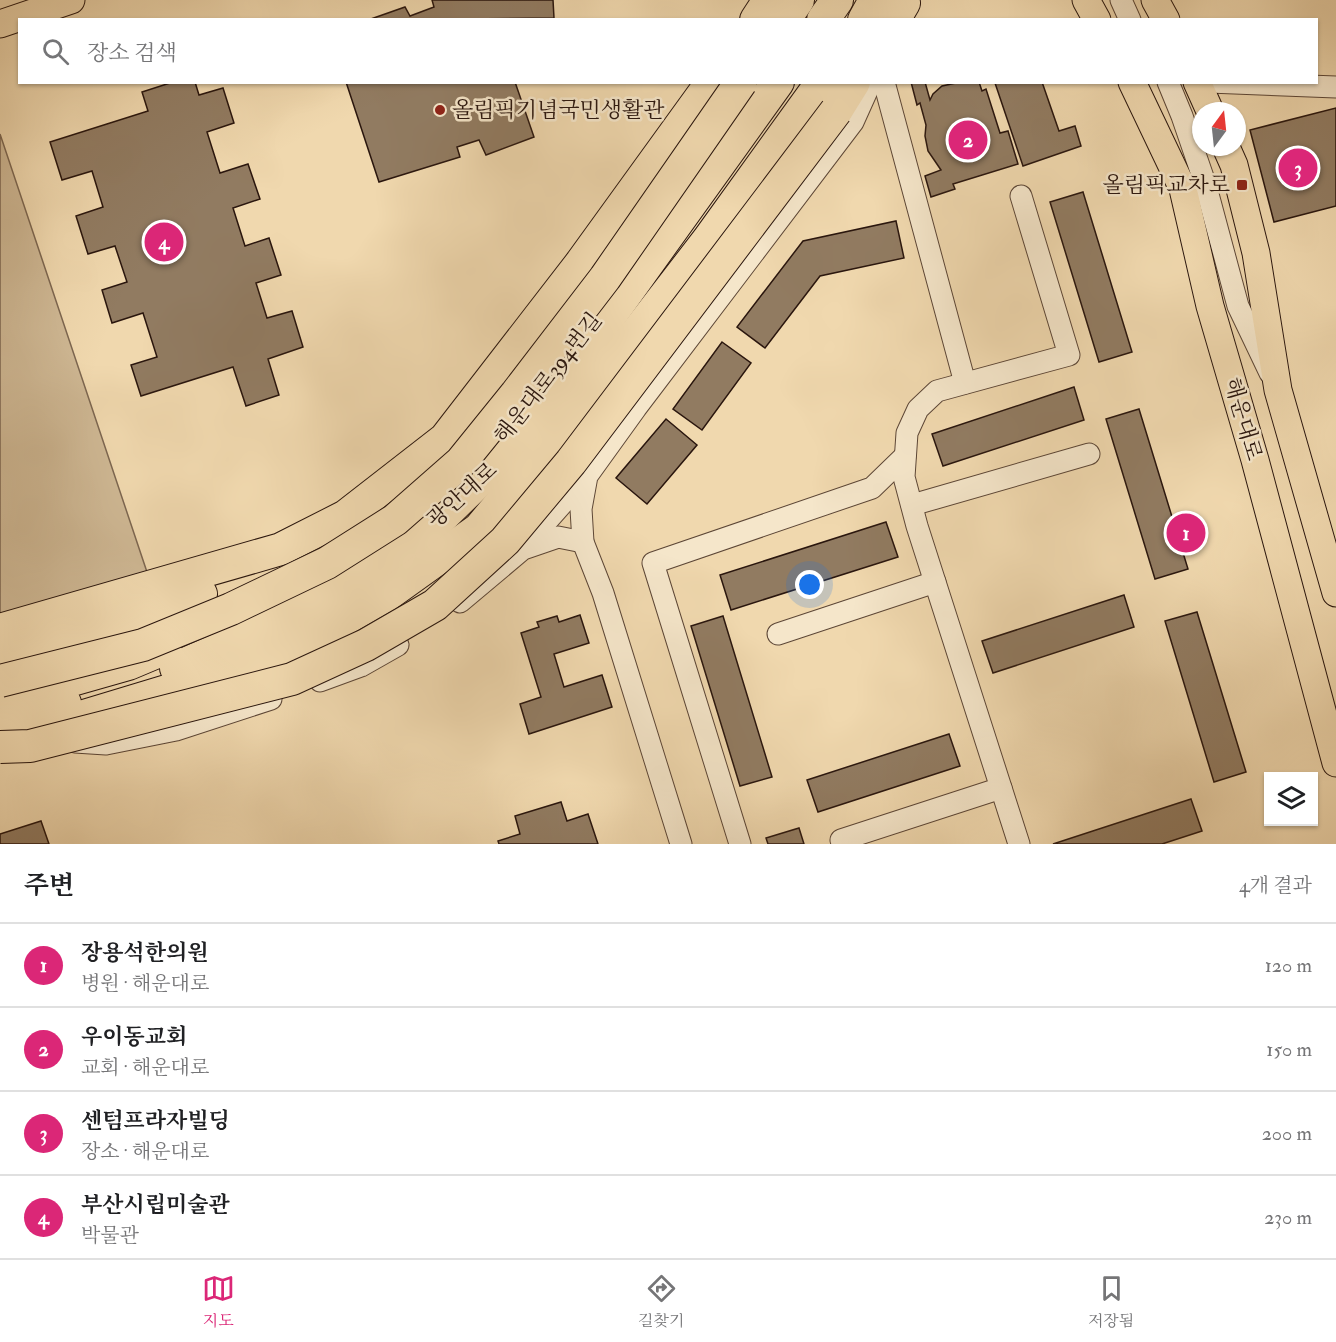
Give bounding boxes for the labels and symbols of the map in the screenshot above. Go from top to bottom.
place label: 올림픽기념국민생활관 [452,96,665,124]
north arrow [1192,102,1246,156]
marker: 올림픽기념국민생활관 [433,103,447,117]
pin: 2 [948,118,988,162]
pin: 3 [1278,146,1318,190]
place label: 올림픽교차로 [1102,171,1230,199]
marker: 올림픽교차로 [1235,178,1249,192]
pin: 4 [144,220,184,264]
street label: 해운대로394번길 [488,307,608,449]
street label: 해운대로 [1218,374,1268,464]
street label: 광안대로 [421,456,503,534]
pin: 1 [1166,510,1206,556]
your location [795,570,824,599]

